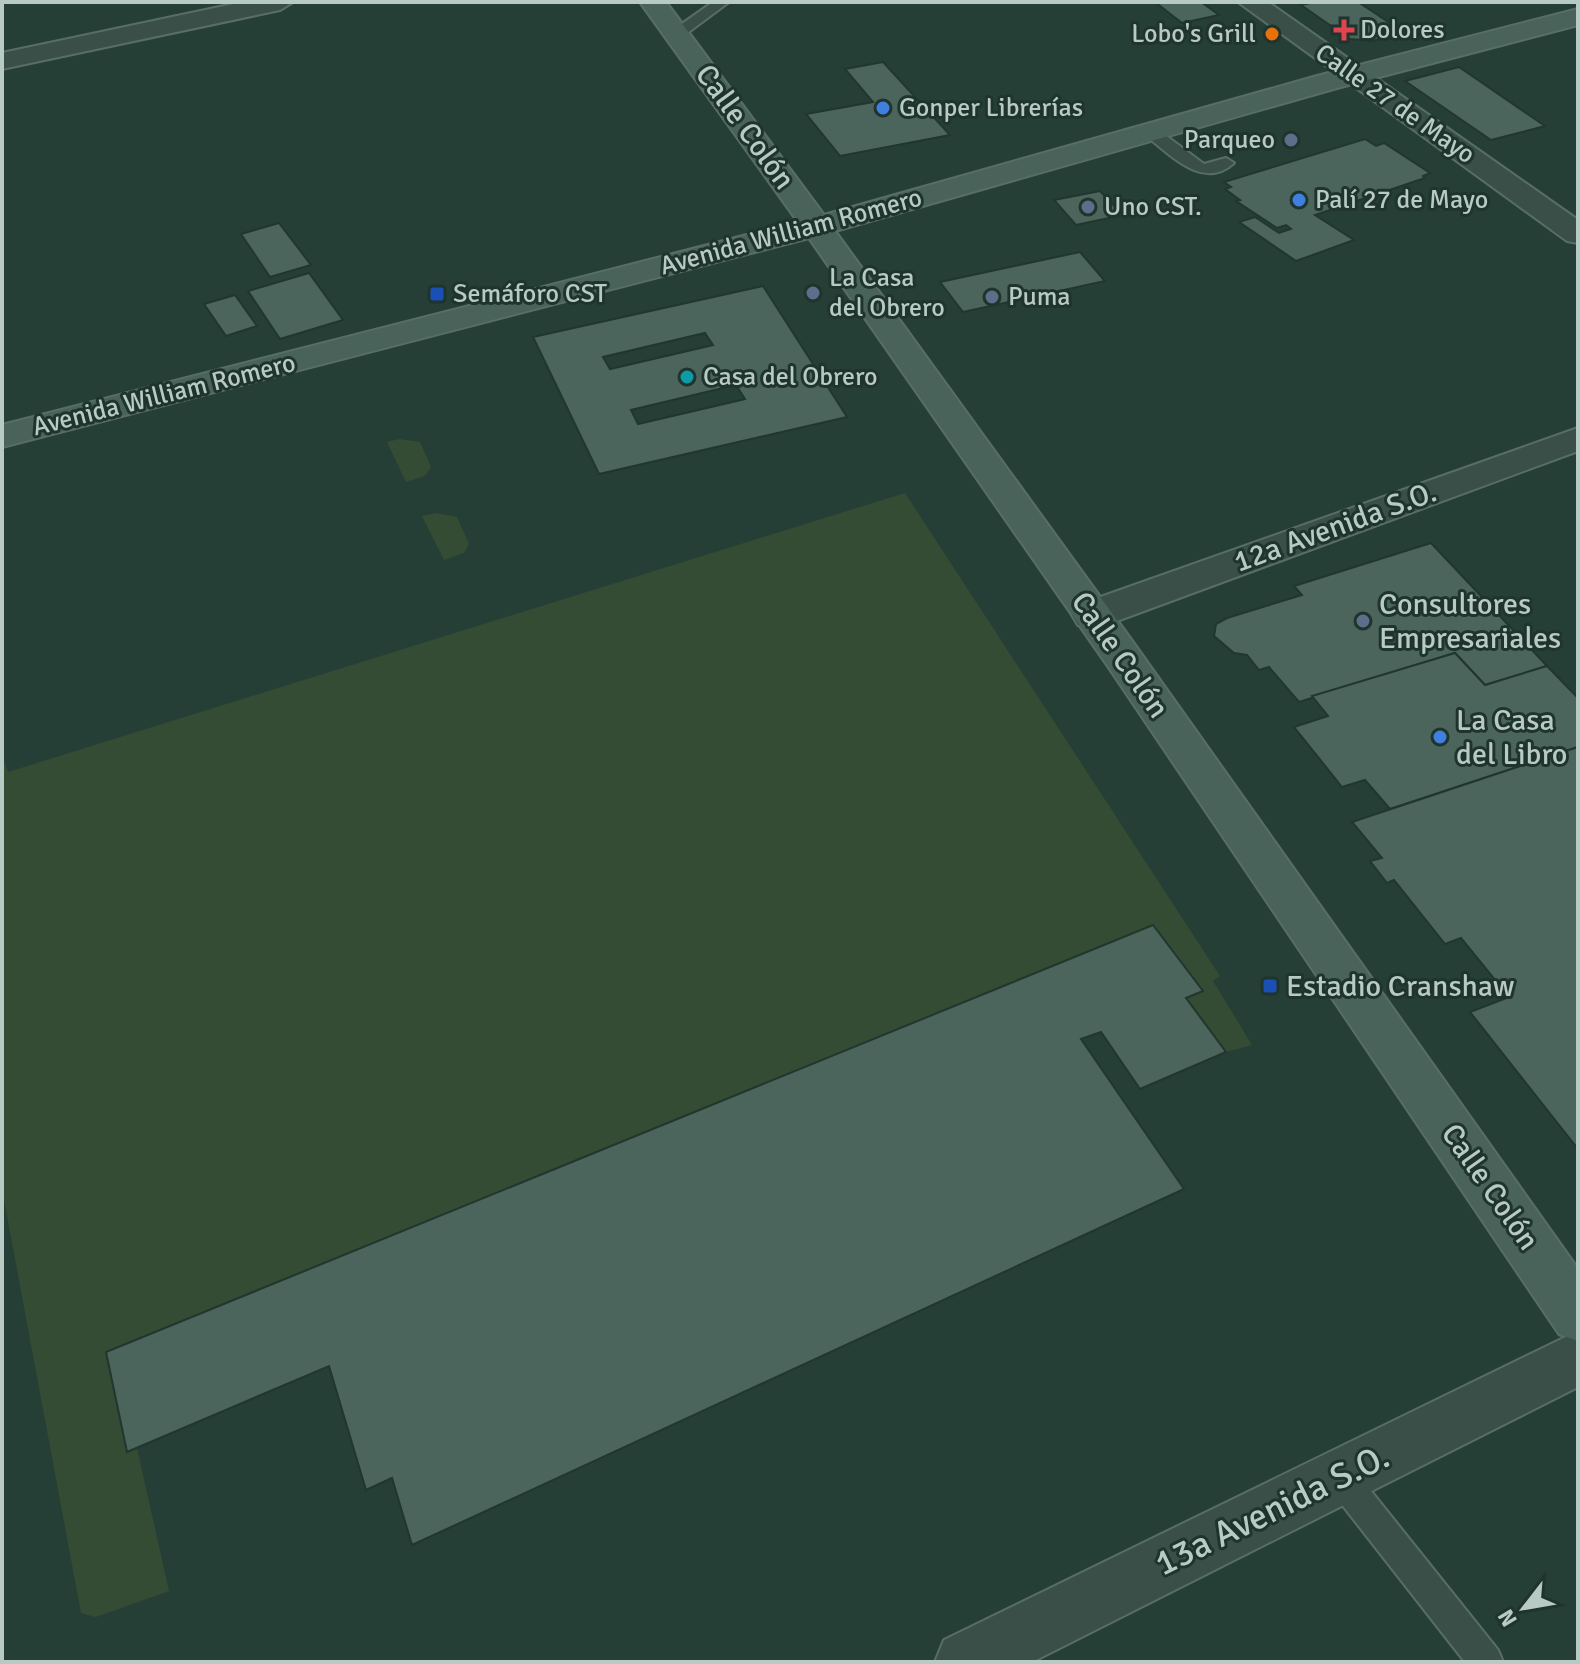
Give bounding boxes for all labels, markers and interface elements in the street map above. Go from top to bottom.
place label: Dolores [1360,14,1445,46]
place label: Lobo's Grill [1131,18,1256,50]
marker: Dolores [1335,21,1353,39]
marker: Lobo's Grill [1263,25,1281,43]
street label: Calle 27 de Mayo [1309,37,1481,171]
street label: Calle Colón [687,57,803,197]
place label: Gonper Librerías [899,92,1083,124]
marker: Gonper Librerías [874,99,892,117]
place label: Parqueo [1184,124,1275,156]
marker: Parqueo [1282,131,1300,149]
street label: Avenida William Romero [657,182,925,282]
place label: Palí 27 de Mayo [1315,184,1488,216]
place label: Uno CST. [1104,191,1202,223]
marker: Palí 27 de Mayo [1290,191,1308,209]
marker: Uno CST. [1079,198,1097,216]
place label: La Casa del Obrero [829,262,945,324]
place label: Semáforo CST [453,278,607,310]
place label: Puma [1008,281,1071,313]
marker: La Casa del Obrero [804,284,822,302]
marker: Semáforo CST [428,285,446,303]
marker: Puma [983,288,1001,306]
street label: Avenida William Romero [29,347,299,443]
place label: Casa del Obrero [703,361,878,393]
marker: Casa del Obrero [678,368,696,386]
street label: 12a Avenida S.O. [1229,473,1441,581]
street label: Calle Colón [1063,585,1177,725]
place label: Consultores Empresariales [1379,586,1561,657]
marker: Consultores Empresariales [1354,612,1372,630]
place label: La Casa del Libro [1456,702,1567,773]
marker: La Casa del Libro [1431,728,1449,746]
place label: Estadio Cranshaw [1286,968,1515,1005]
marker: Estadio Cranshaw [1261,977,1279,995]
street label: Calle Colón [1433,1117,1547,1257]
street label: 13a Avenida S.O. [1147,1434,1397,1586]
north arrow [1484,1568,1564,1648]
text: N [1492,1605,1523,1632]

